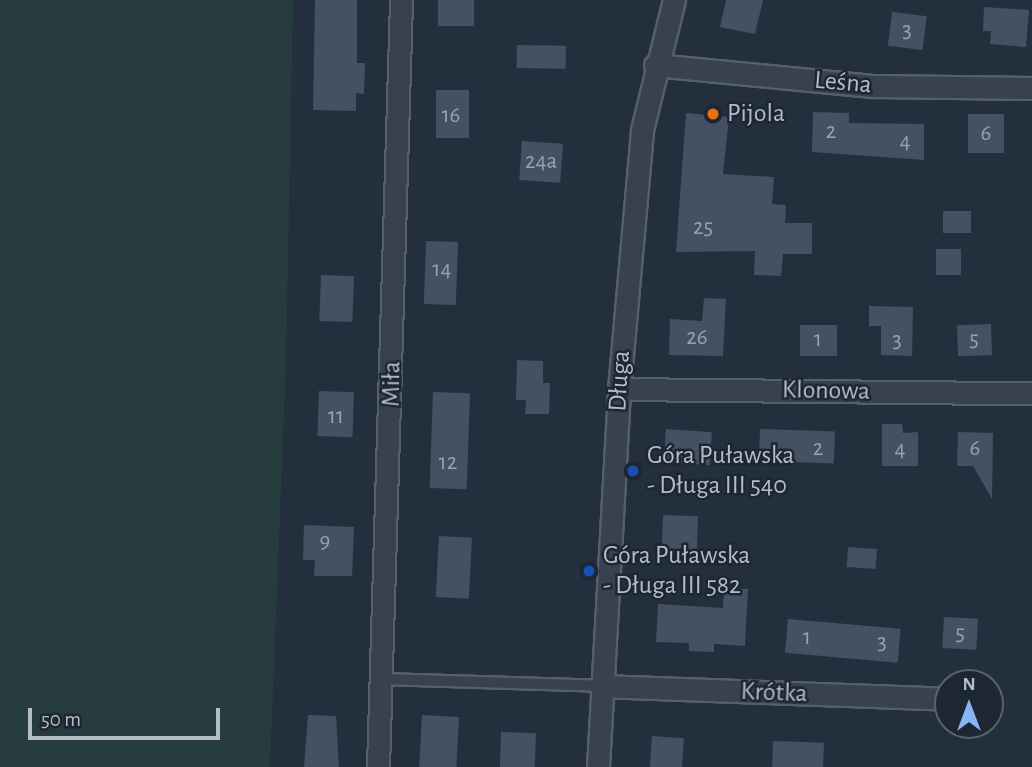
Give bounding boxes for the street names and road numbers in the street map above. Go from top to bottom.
street label: Leśna [813,65,873,101]
street label: Długa [602,349,638,413]
street label: Miła [376,361,408,407]
street label: Klonowa [782,375,870,407]
street label: Krótka [740,676,808,710]

